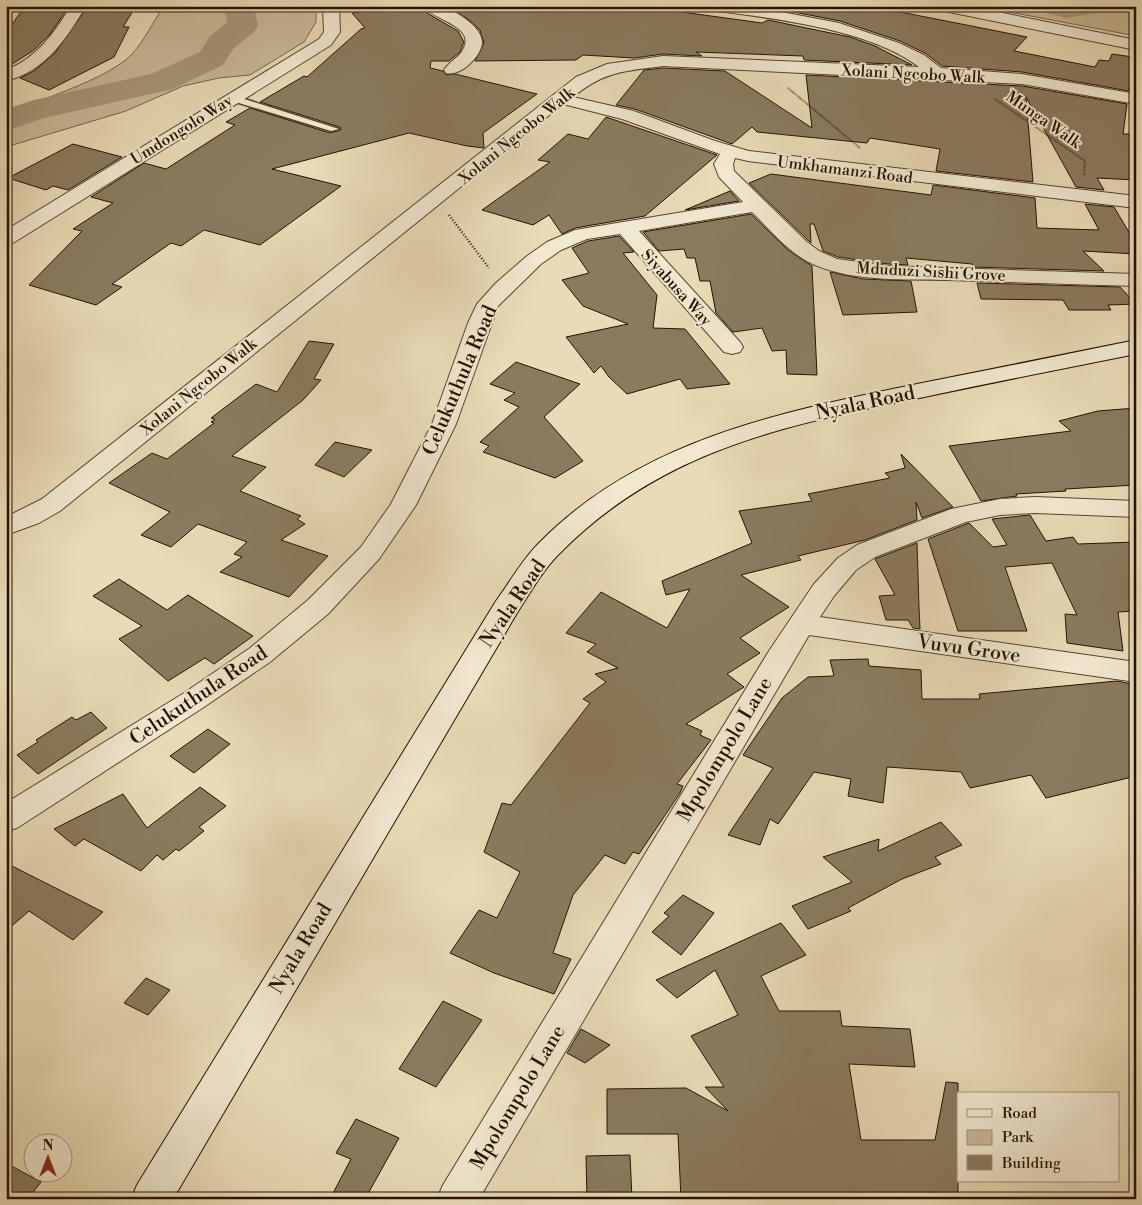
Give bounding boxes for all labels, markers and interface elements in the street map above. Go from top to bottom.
street label: Xolani Ngcobo Walk [840,60,987,88]
street label: Xolani Ngcobo Walk [454,82,580,189]
street label: Munga Walk [1002,87,1086,154]
street label: Umdongolo Way [127,90,236,169]
street label: Umkhamanzi Road [776,152,914,188]
street label: Siyabusa Way [637,245,716,330]
street label: Mduduzi Sishi Grove [856,258,1006,286]
street label: Celukuthula Road [417,301,504,459]
street label: Xolani Ngcobo Walk [136,333,262,440]
street label: Nyala Road [813,381,918,426]
street label: Nyala Road [475,554,552,653]
street label: Vuvu Grove [915,630,1022,669]
street label: Celukuthula Road [125,641,273,752]
street label: Mpolompolo Lane [672,673,778,827]
street label: Nyala Road [265,898,338,999]
street label: Mpolompolo Lane [465,1021,571,1175]
legend [957,1092,1120,1182]
text: Road [1002,1104,1037,1123]
text: Park [1002,1128,1034,1147]
north arrow [22,1132,72,1182]
text: N [42,1137,54,1155]
text: Building [1001,1154,1061,1173]

